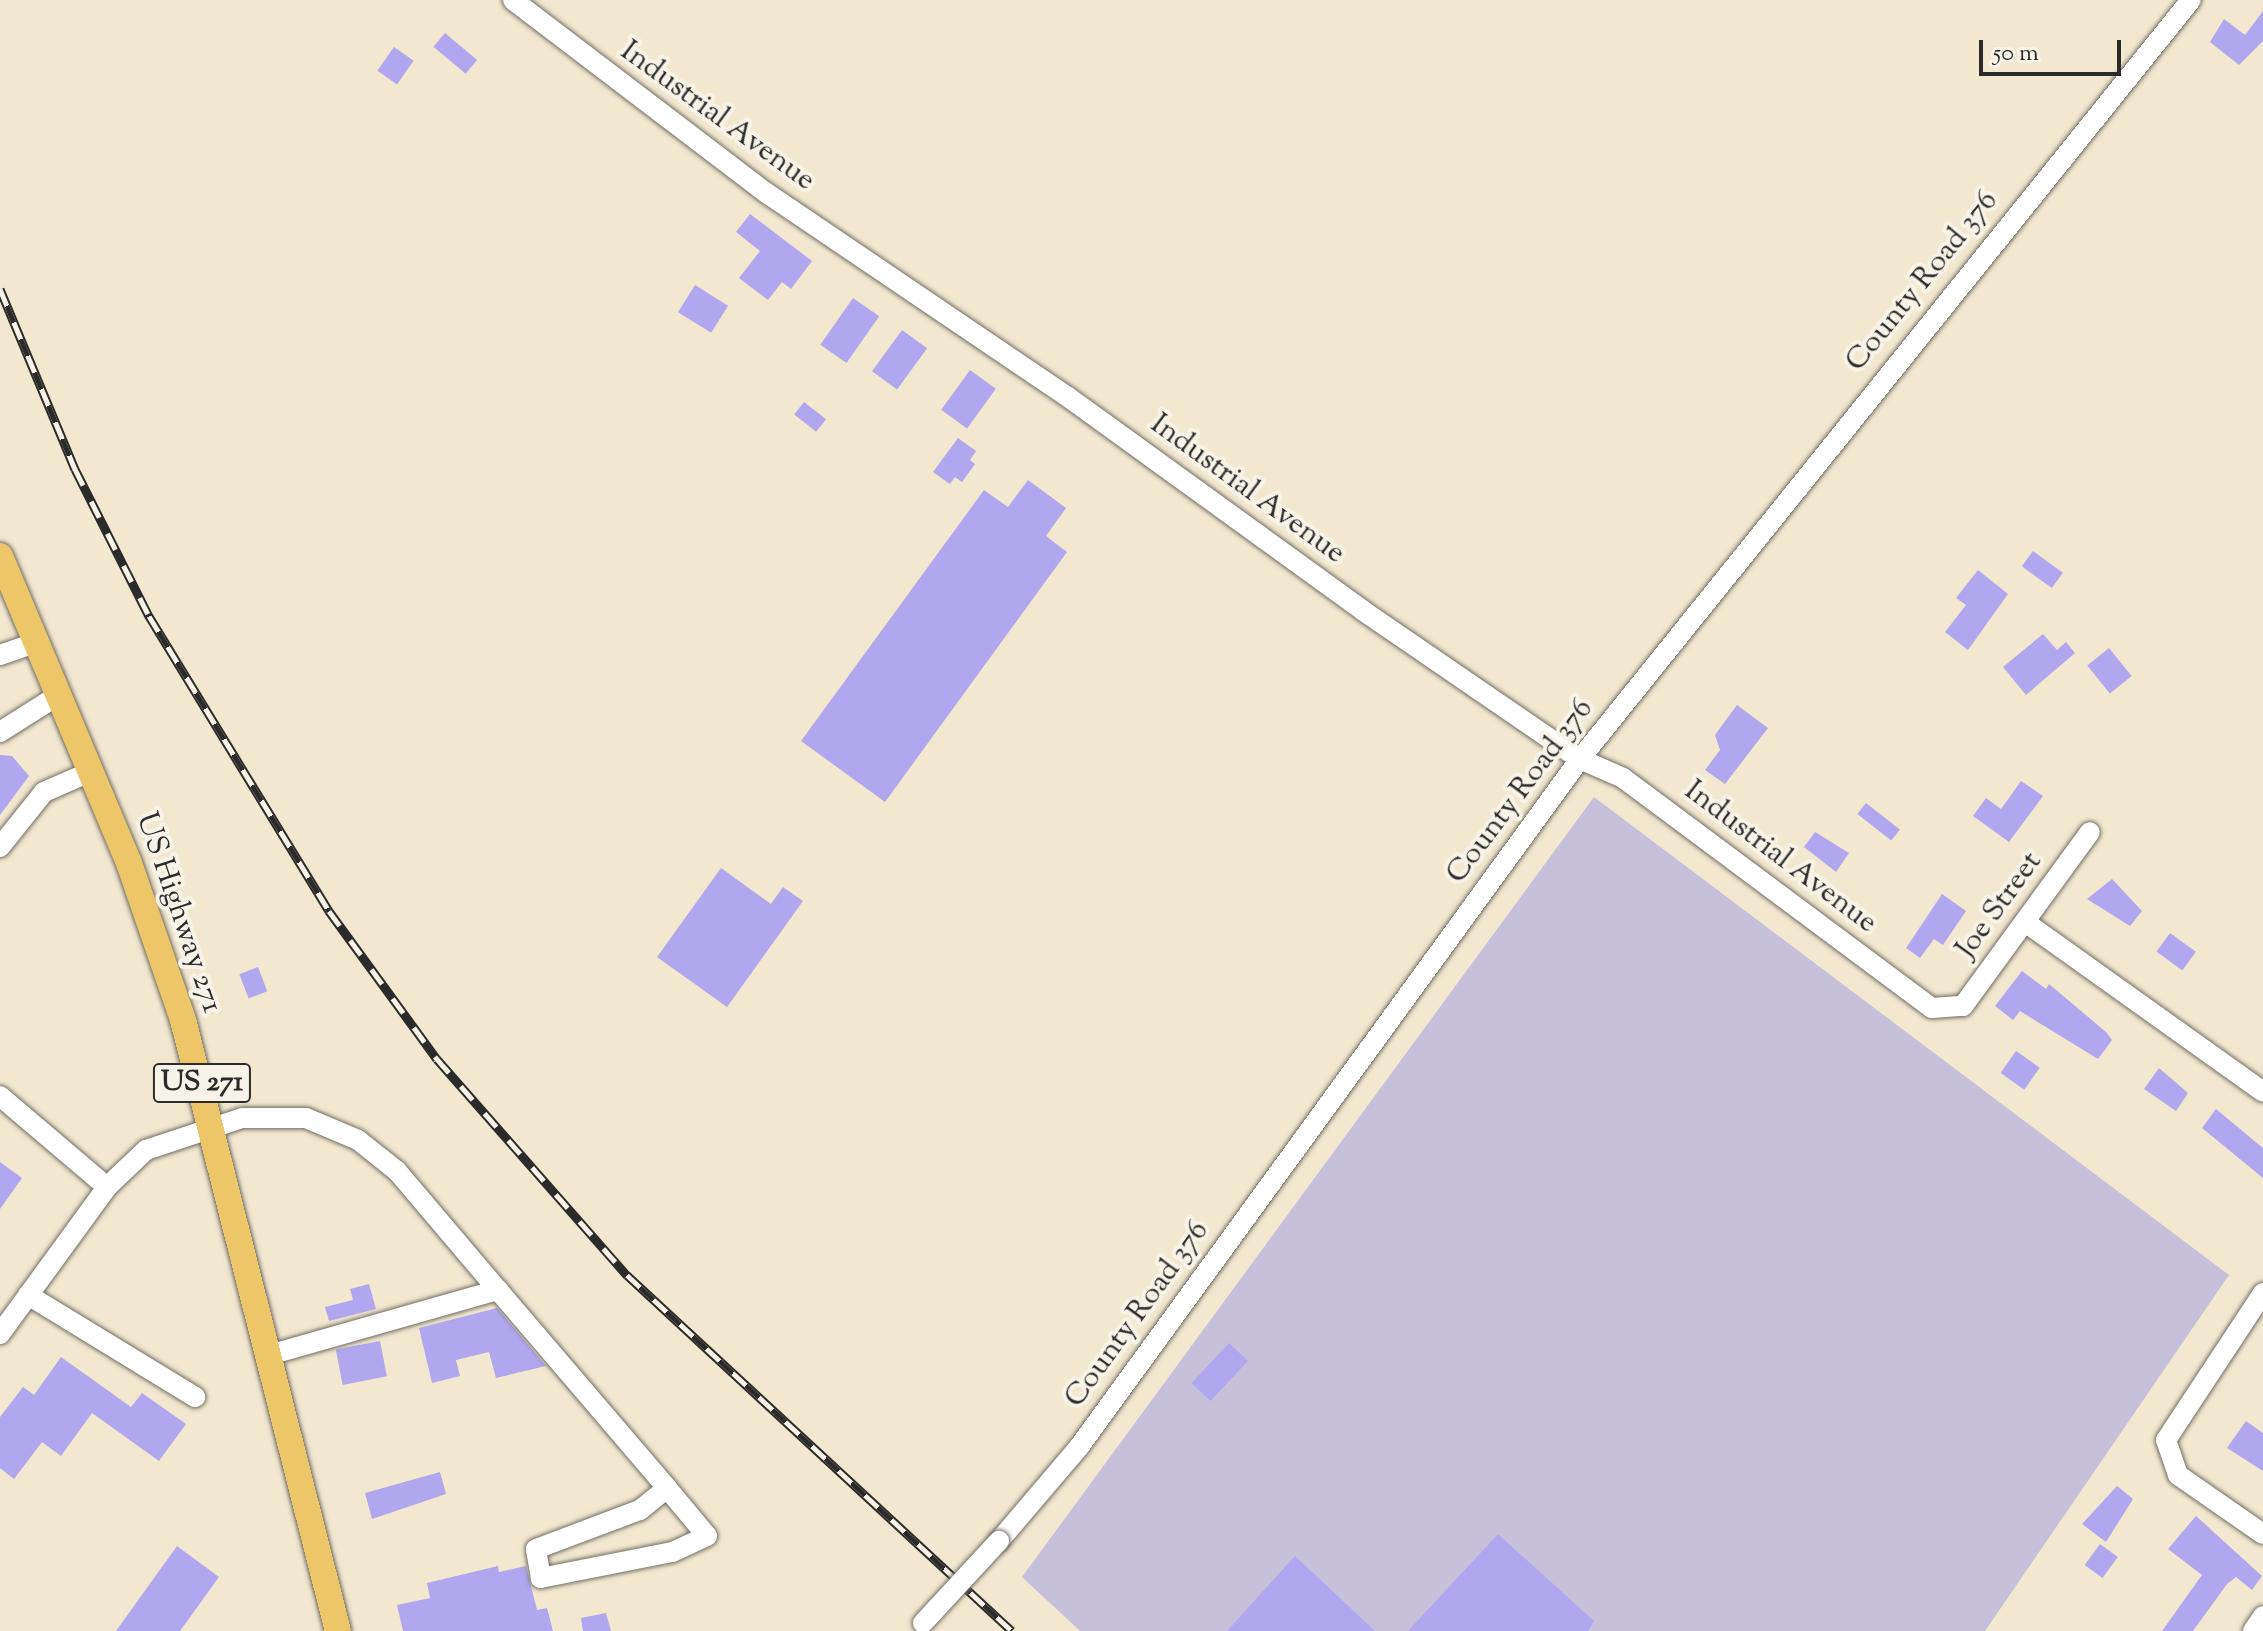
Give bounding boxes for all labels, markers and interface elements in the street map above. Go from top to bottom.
scale bar [1983,24,2125,74]
street label: Industrial Avenue [613,34,821,200]
text: 50 m [1993,37,2039,71]
street label: County Road 376 [1839,184,2007,380]
street label: Industrial Avenue [1143,407,1351,573]
street label: County Road 376 [1440,693,1602,891]
street label: Industrial Avenue [1677,774,1883,942]
street label: US Highway 271 [127,808,229,1018]
street label: Joe Street [1949,846,2051,966]
road number: US 271 [152,1059,252,1107]
street label: County Road 376 [1058,1215,1218,1415]

